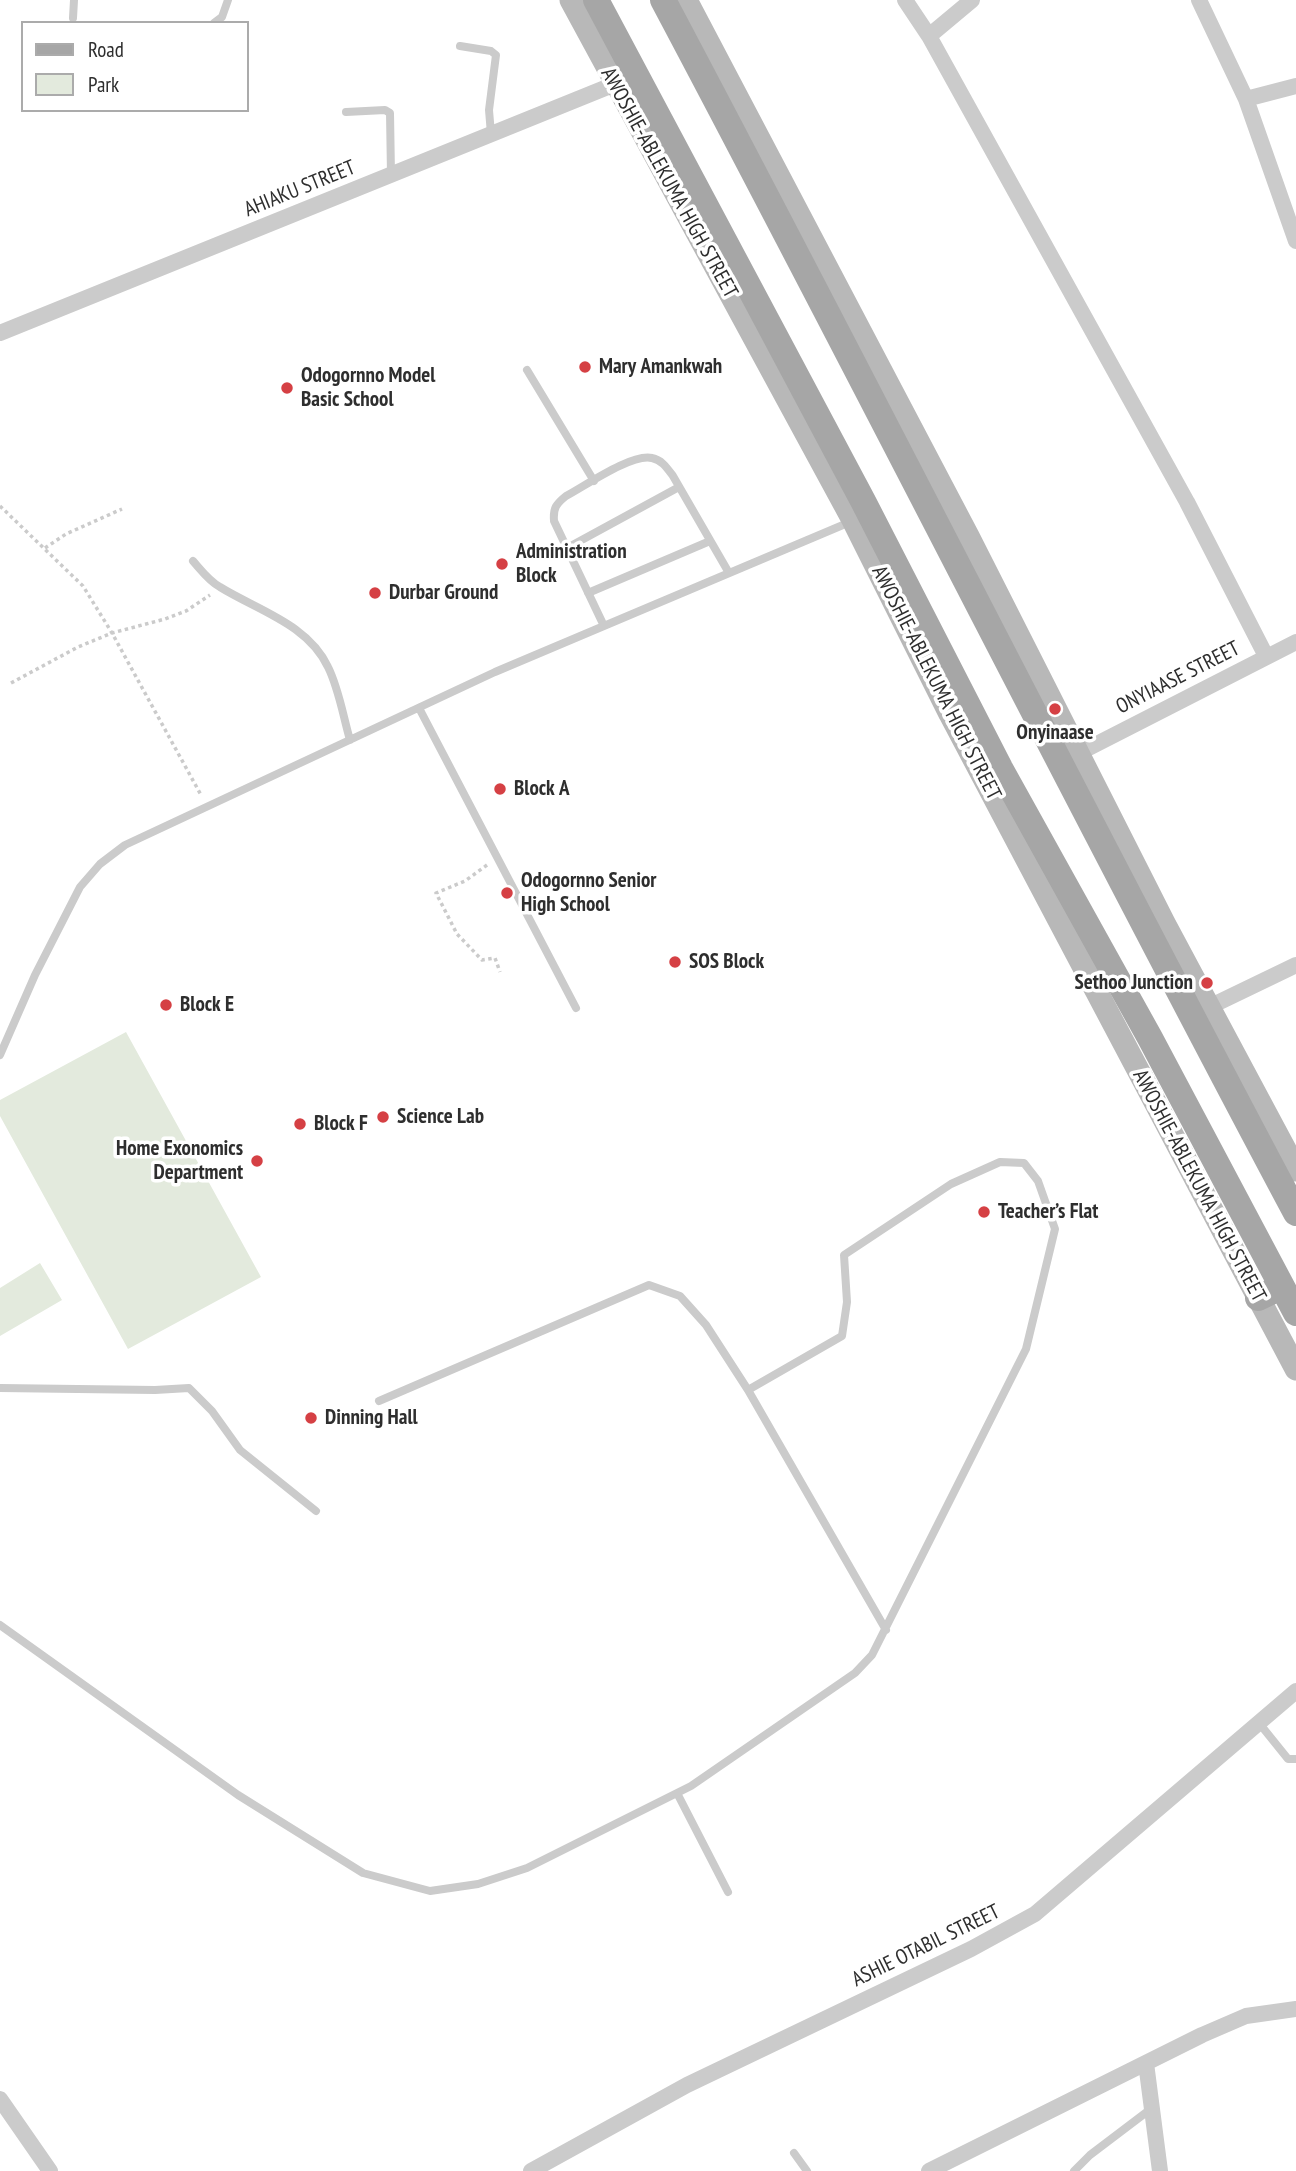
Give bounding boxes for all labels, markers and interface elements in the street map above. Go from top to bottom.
legend [21,21,248,112]
text: Road [88,36,124,63]
street label: AWOSHIE-ABLEKUMA HIGH STREET [595,63,743,303]
text: Park [88,71,119,98]
street label: AHIAKU STREET [241,155,359,223]
place label: Mary Amankwah [599,354,722,380]
marker: Mary Amankwah [577,359,593,375]
place label: Odogornno Model Basic School [301,363,435,413]
marker: Odogornno Model Basic School [279,380,295,396]
place label: Administration Block [516,539,627,589]
marker: Administration Block [494,556,510,572]
street label: AWOSHIE-ABLEKUMA HIGH STREET [866,562,1006,804]
place label: Durbar Ground [389,580,498,606]
marker: Durbar Ground [367,585,383,601]
street label: ONYIAASE STREET [1112,636,1244,720]
marker: Onyinaase [1047,701,1063,717]
place label: Onyinaase [1016,720,1094,746]
place label: Block A [514,776,570,802]
marker: Block A [492,781,508,797]
place label: Odogornno Senior High School [521,868,656,918]
marker: Odogornno Senior High School [499,885,515,901]
place label: SOS Block [689,949,764,975]
marker: SOS Block [667,954,683,970]
place label: Sethoo Junction [1074,970,1193,996]
marker: Sethoo Junction [1199,975,1215,991]
place label: Block E [180,992,234,1018]
marker: Block E [158,997,174,1013]
street label: AWOSHIE-ABLEKUMA HIGH STREET [1127,1066,1271,1306]
place label: Science Lab [397,1104,484,1130]
marker: Science Lab [375,1109,391,1125]
place label: Block F [314,1111,368,1137]
marker: Block F [292,1116,308,1132]
place label: Home Exonomics Department [116,1136,243,1186]
marker: Home Exonomics Department [249,1153,265,1169]
place label: Teacher’s Flat [998,1199,1098,1225]
marker: Teacher’s Flat [976,1204,992,1220]
place label: Dinning Hall [325,1405,418,1431]
marker: Dinning Hall [303,1410,319,1426]
street label: ASHIE OTABIL STREET [848,1899,1004,1993]

